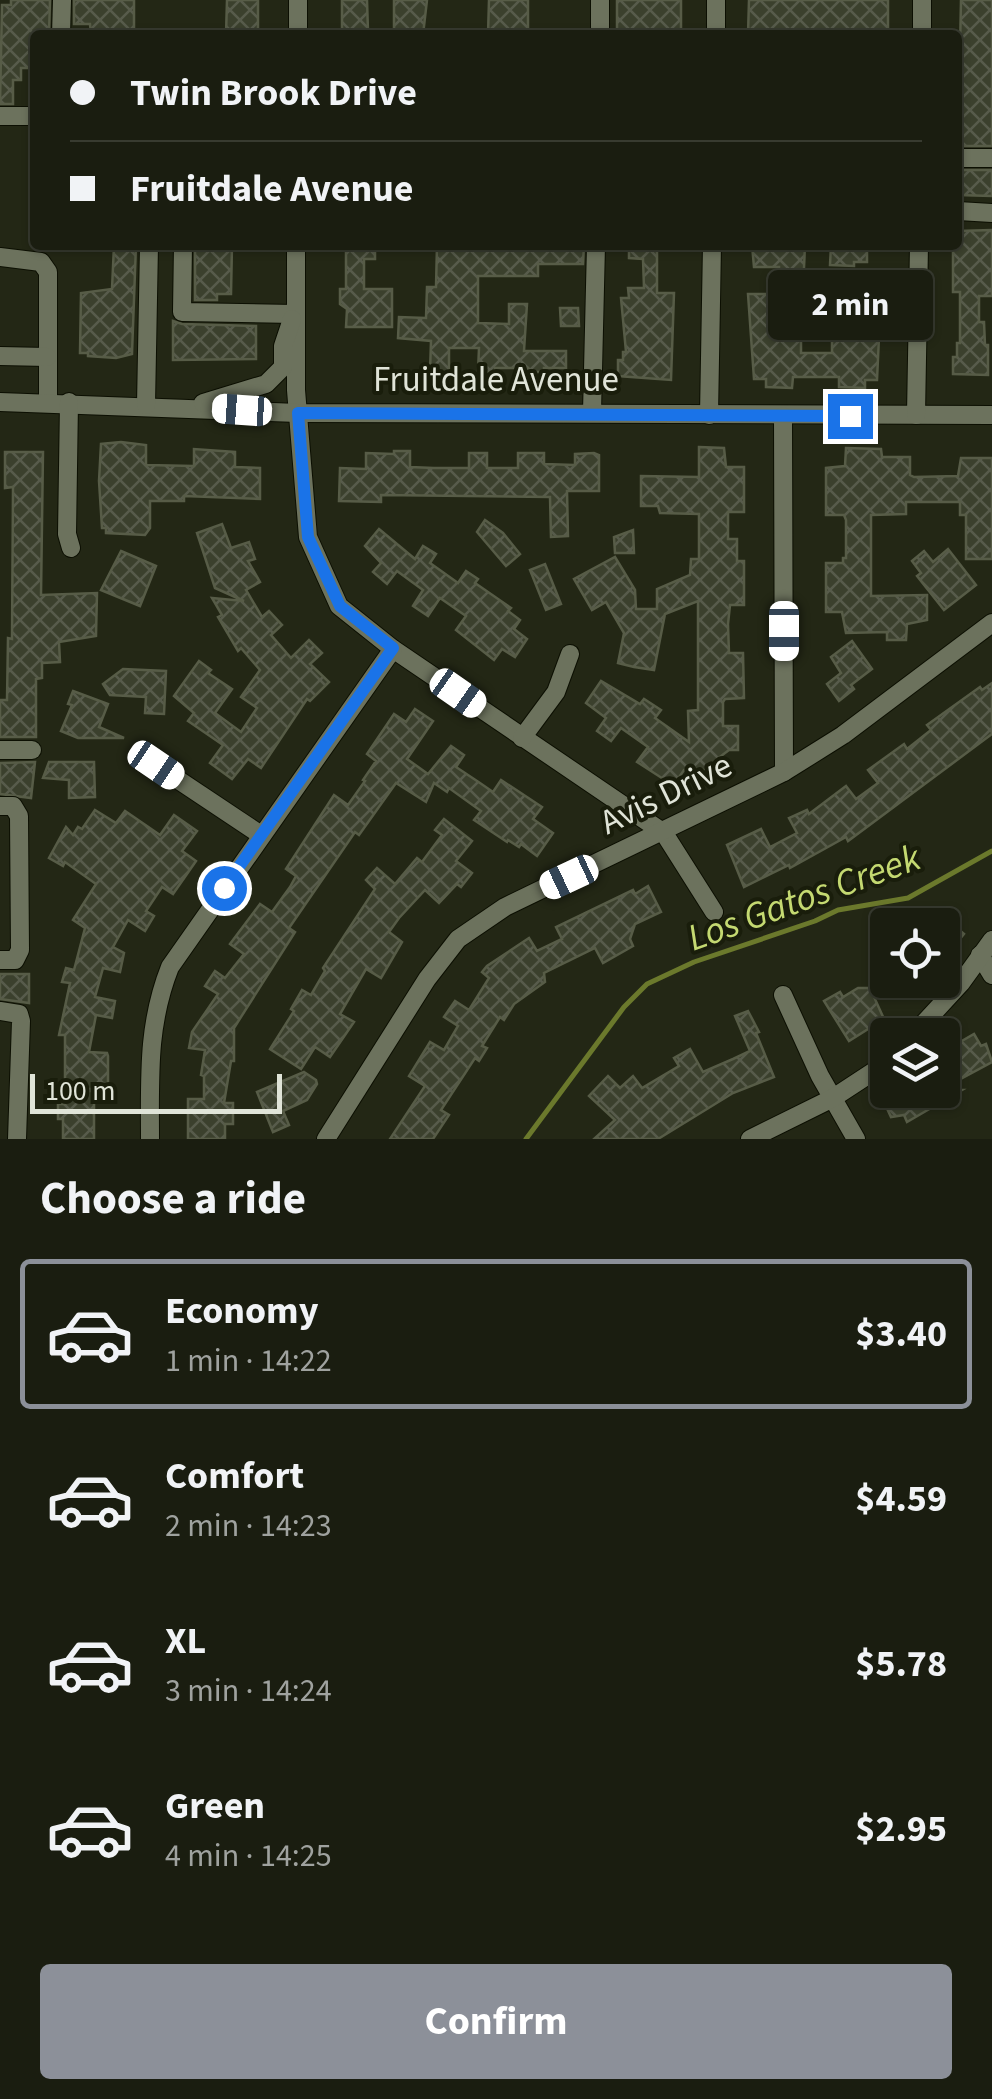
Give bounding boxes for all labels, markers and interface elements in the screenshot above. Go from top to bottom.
text: Twin Brook Drive [130,66,417,120]
text: Fruitdale Avenue [130,162,414,216]
callout: 2 min [768,271,932,341]
text: 2 min [812,282,889,328]
street label: Fruitdale Avenue [373,355,619,405]
car [211,393,273,427]
route end [828,394,873,439]
car [769,601,799,661]
car [425,664,491,722]
car [123,736,189,794]
street label: Avis Drive [592,741,740,847]
water label: Los Gatos Creek [680,831,929,965]
car [535,851,603,903]
route start [202,866,247,911]
map controls [870,908,960,1108]
button: locate [870,908,960,998]
button: layers [870,1018,960,1108]
scale bar [30,1069,282,1114]
text: 100 m [45,1071,116,1111]
text: Choose a ride [40,1167,306,1231]
text: Economy [165,1284,318,1338]
icon: car [45,1289,135,1379]
text: $3.40 [855,1307,947,1361]
text: 1 min · 14:22 [165,1338,332,1384]
text: Comfort [165,1449,304,1503]
icon: car [45,1454,135,1544]
text: $4.59 [855,1472,947,1526]
text: 2 min · 14:23 [165,1503,332,1549]
text: XL [165,1614,206,1668]
icon: car [45,1619,135,1709]
text: $5.78 [855,1637,947,1691]
text: 3 min · 14:24 [165,1668,332,1714]
text: Green [165,1779,265,1833]
icon: car [45,1784,135,1874]
text: $2.95 [855,1802,947,1856]
text: 4 min · 14:25 [165,1833,332,1879]
button: Confirm [40,1964,952,2079]

